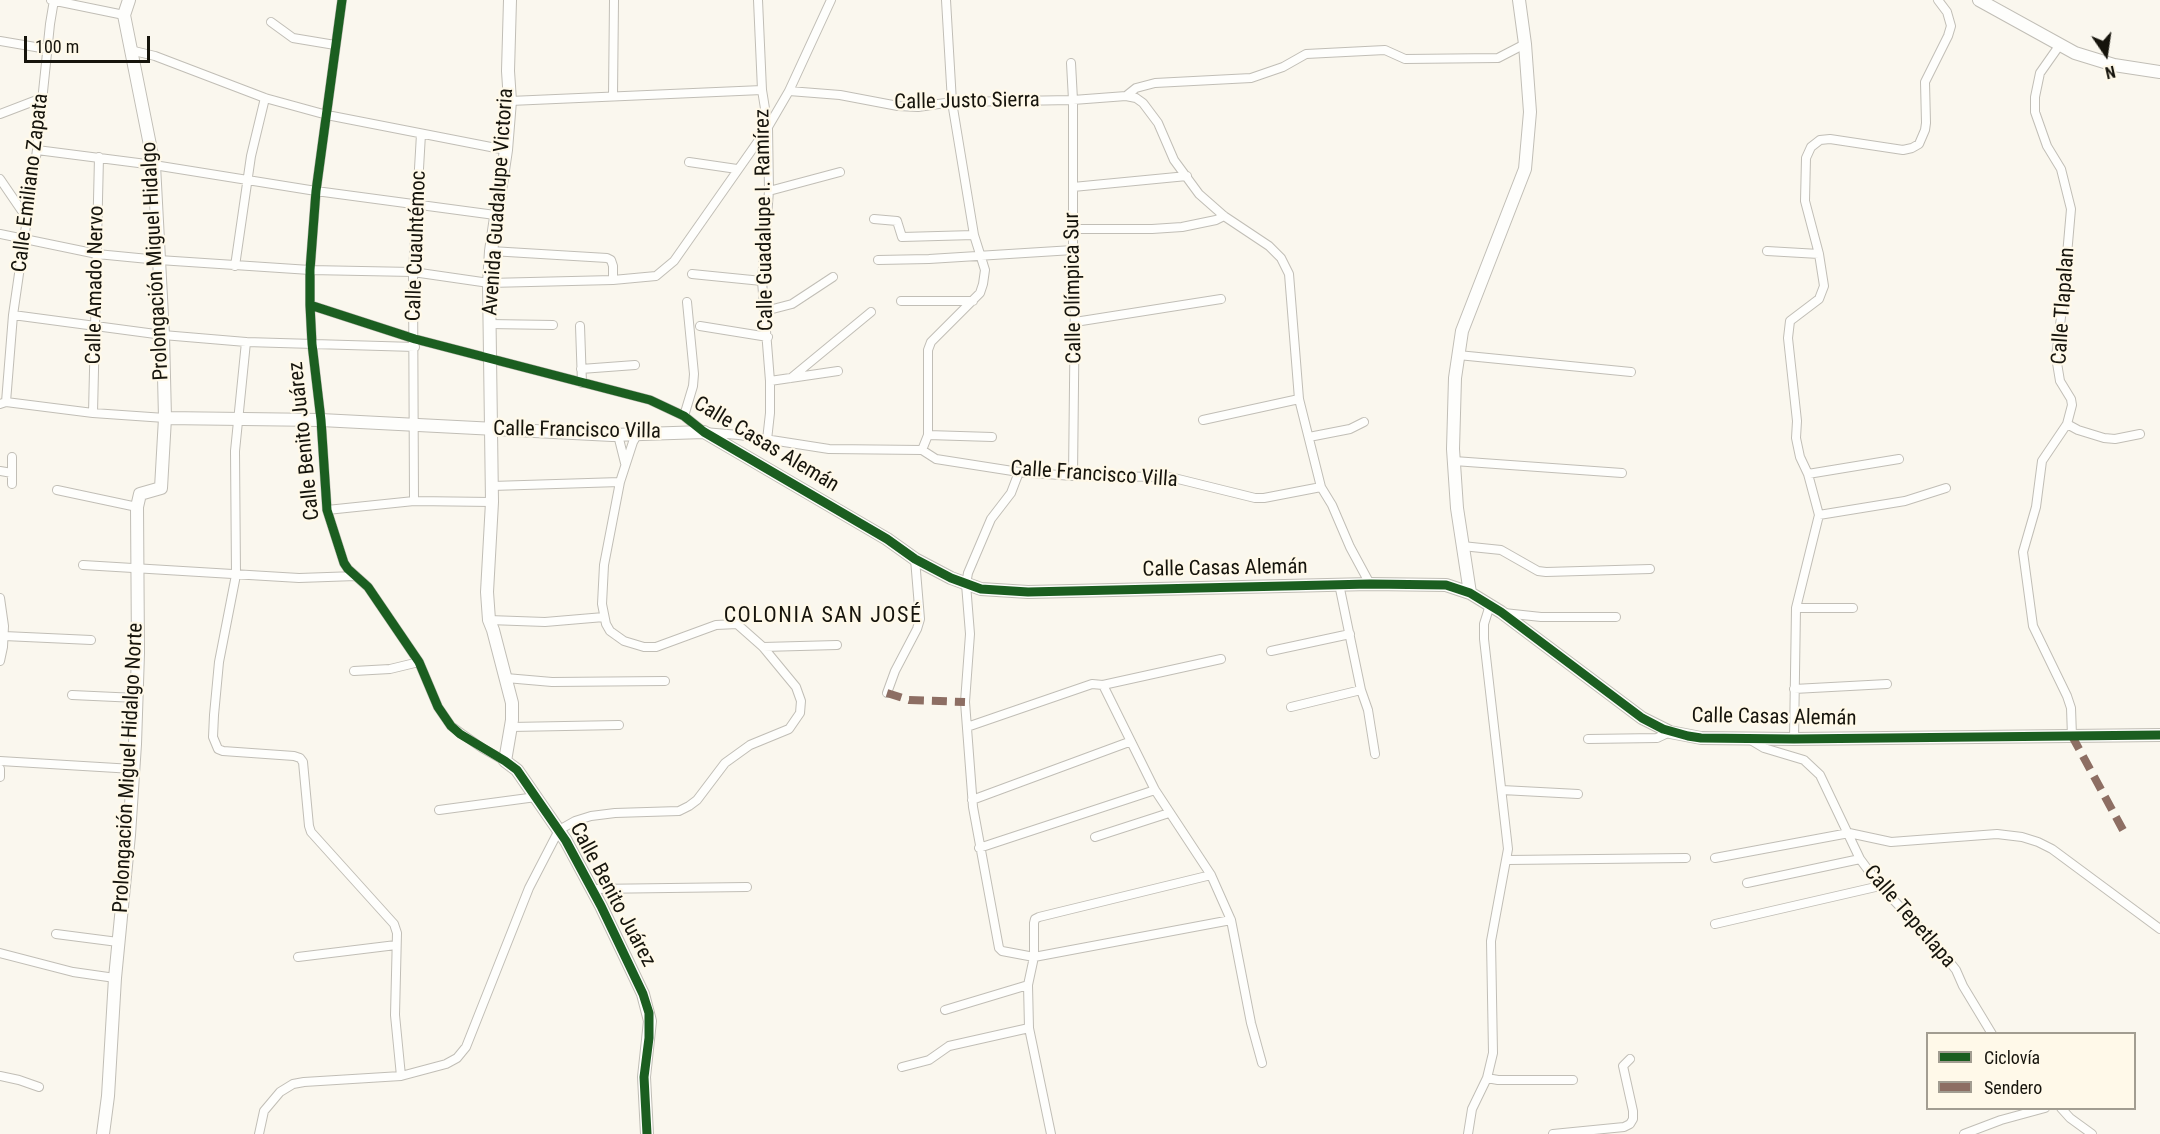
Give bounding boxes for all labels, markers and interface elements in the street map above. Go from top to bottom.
scale bar [27,24,153,62]
north arrow [2076,24,2136,84]
text: 100 m [35,36,79,57]
text: N [2103,62,2117,82]
street label: Avenida Guadalupe Victoria [478,88,520,316]
street label: Calle Justo Sierra [894,88,1040,116]
street label: Calle Emiliano Zapata [8,92,54,274]
street label: Calle Guadalupe I. Ramírez [750,109,780,331]
street label: Prolongación Miguel Hidalgo [137,141,175,381]
street label: Calle Cuauhtémoc [402,170,432,322]
street label: Calle Amado Nervo [82,205,110,365]
street label: Calle Olímpica Sur [1060,212,1088,364]
street label: Calle Tlapalan [2047,246,2081,366]
street label: Calle Benito Juárez [284,360,326,522]
street label: Calle Casas Alemán [689,392,843,498]
street label: Calle Francisco Villa [493,417,661,445]
street label: Calle Francisco Villa [1009,457,1179,493]
street label: Calle Casas Alemán [1142,555,1308,583]
district label: COLONIA SAN JOSÉ [724,603,922,629]
street label: Prolongación Miguel Hidalgo Norte [109,622,149,914]
street label: Calle Casas Alemán [1691,704,1857,732]
street label: Calle Benito Juárez [563,819,661,971]
street label: Calle Tepetlapa [1858,861,1960,973]
legend [1926,1032,2136,1110]
text: Ciclovía [1984,1047,2040,1068]
text: Sendero [1984,1077,2042,1098]

